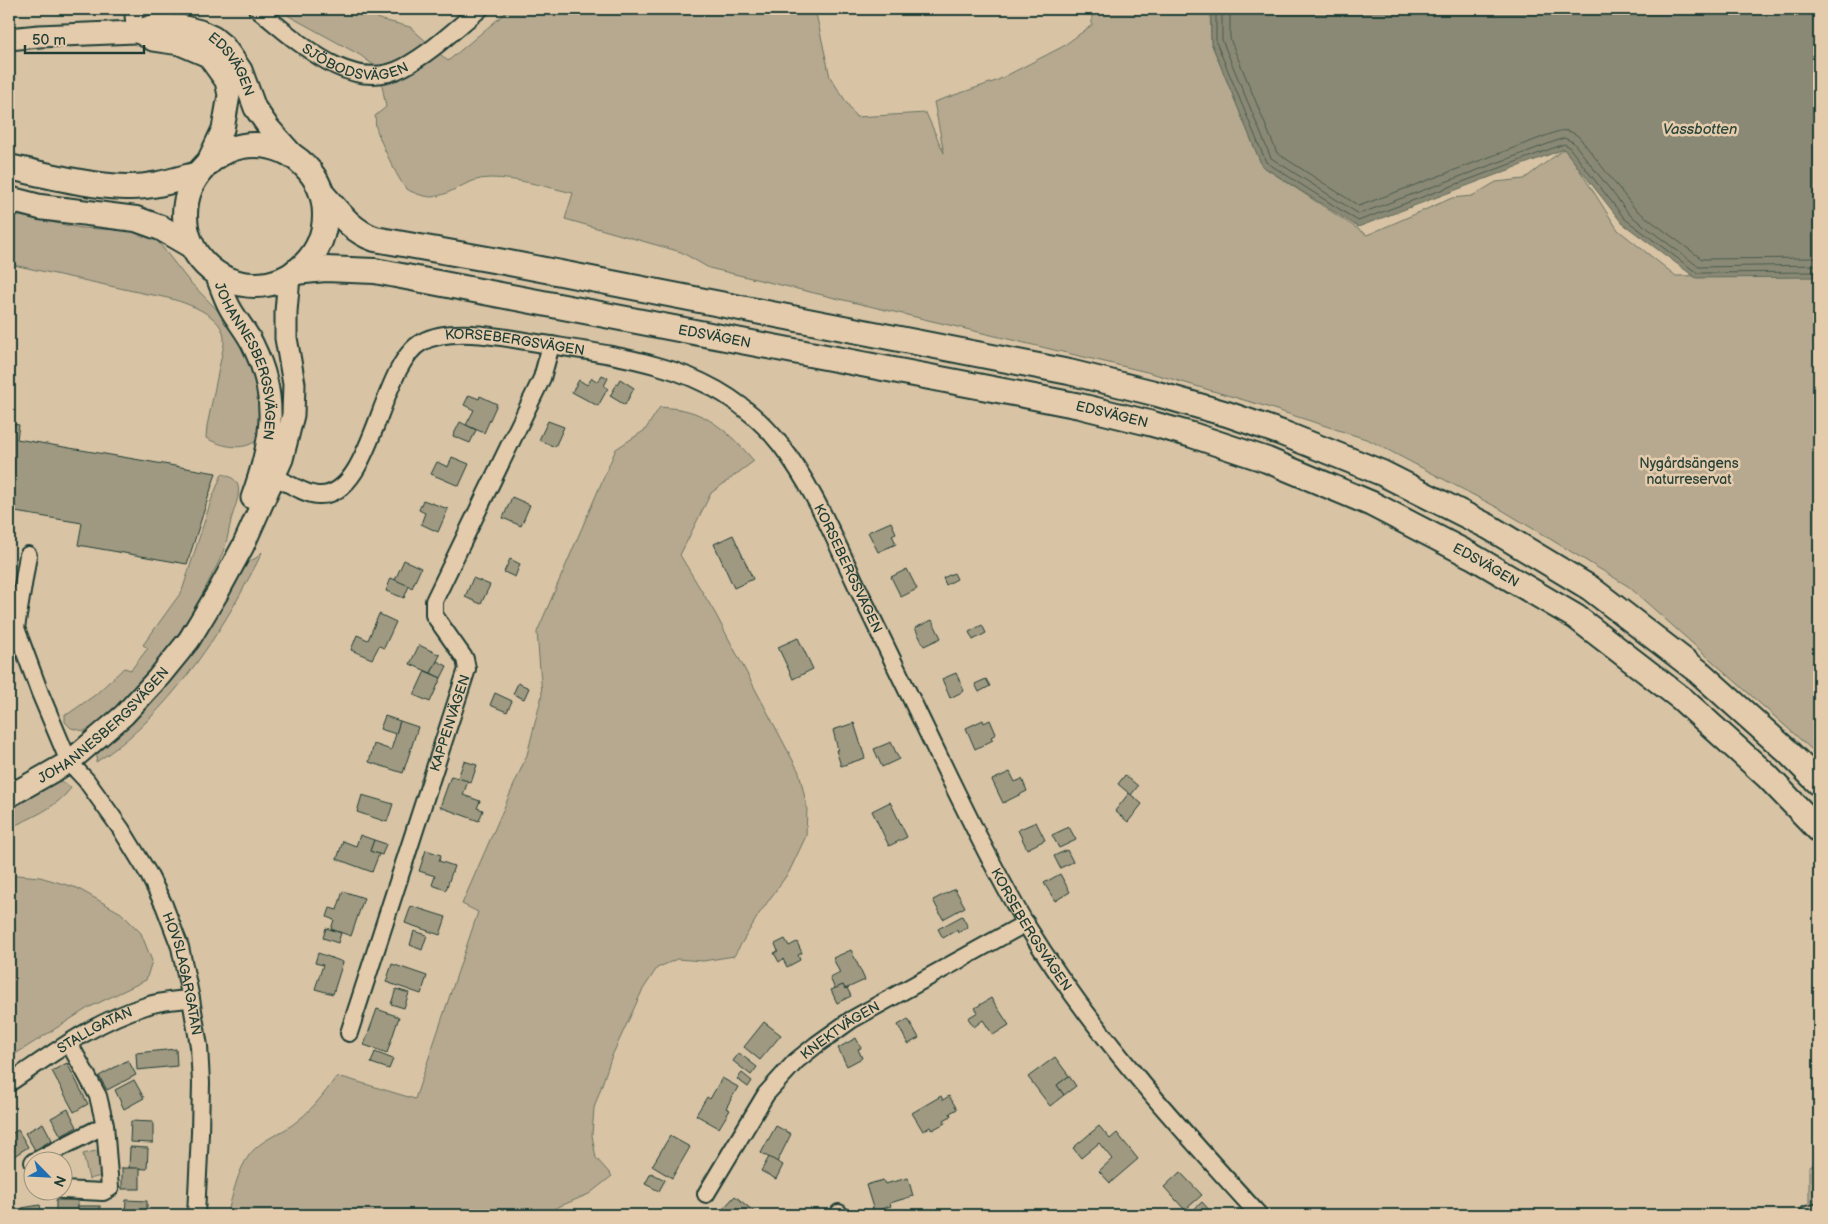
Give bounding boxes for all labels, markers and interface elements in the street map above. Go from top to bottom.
scale bar [25,22,144,54]
street label: EDSVÄGEN [205,29,258,98]
text: 50 m [32,31,66,50]
street label: SJÖBODSVÄGEN [299,40,411,84]
water label: Vassbotten [1663,120,1737,139]
street label: JOHANNESBERGSVÄGEN [211,280,278,441]
street label: EDSVÄGEN [677,321,752,352]
street label: KORSEBERGSVÄGEN [444,326,586,359]
street label: EDSVÄGEN [1074,397,1150,431]
park label: Nygårdsängens naturreservat [1639,455,1739,488]
street label: KORSEBERGSVÄGEN [810,501,886,636]
street label: EDSVÄGEN [1450,540,1522,591]
street label: JOHANNESBERGSVÄGEN [35,664,173,787]
street label: KAPPENVÄGEN [426,672,474,774]
street label: KORSEBERGSVÄGEN [987,865,1075,994]
street label: HOVSLAGARGATAN [159,910,205,1037]
street label: KNEKTVÄGEN [797,998,883,1063]
street label: STALLGATAN [54,1003,135,1057]
north arrow [22,1152,72,1202]
text: N [50,1173,69,1189]

